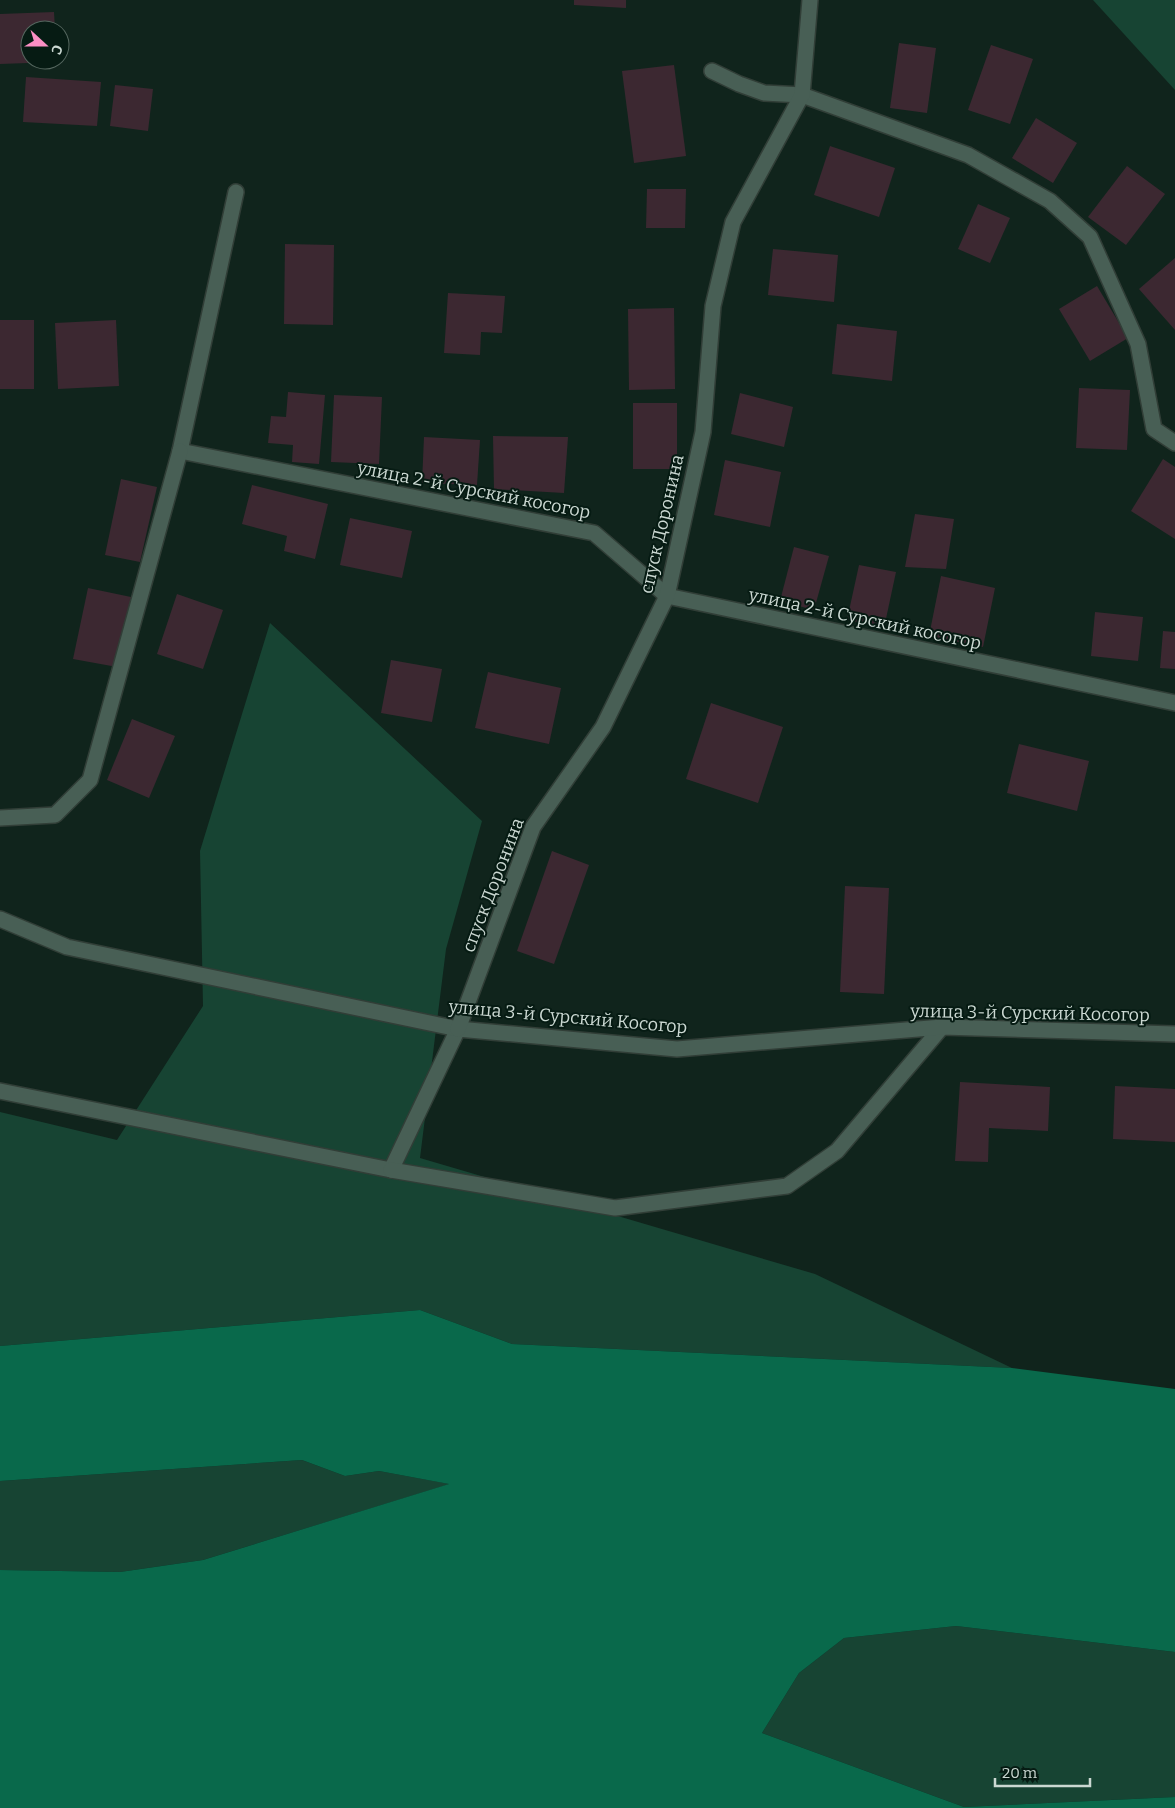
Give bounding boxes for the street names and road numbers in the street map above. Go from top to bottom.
street label: спуск Доронина [635,452,689,596]
street label: улица 2-й Сурский косогор [355,456,592,523]
street label: улица 2-й Сурский косогор [746,583,983,654]
street label: спуск Доронина [457,815,529,955]
street label: улица 3-й Сурский Косогор [447,996,688,1038]
street label: улица 3-й Сурский Косогор [909,1000,1150,1026]

